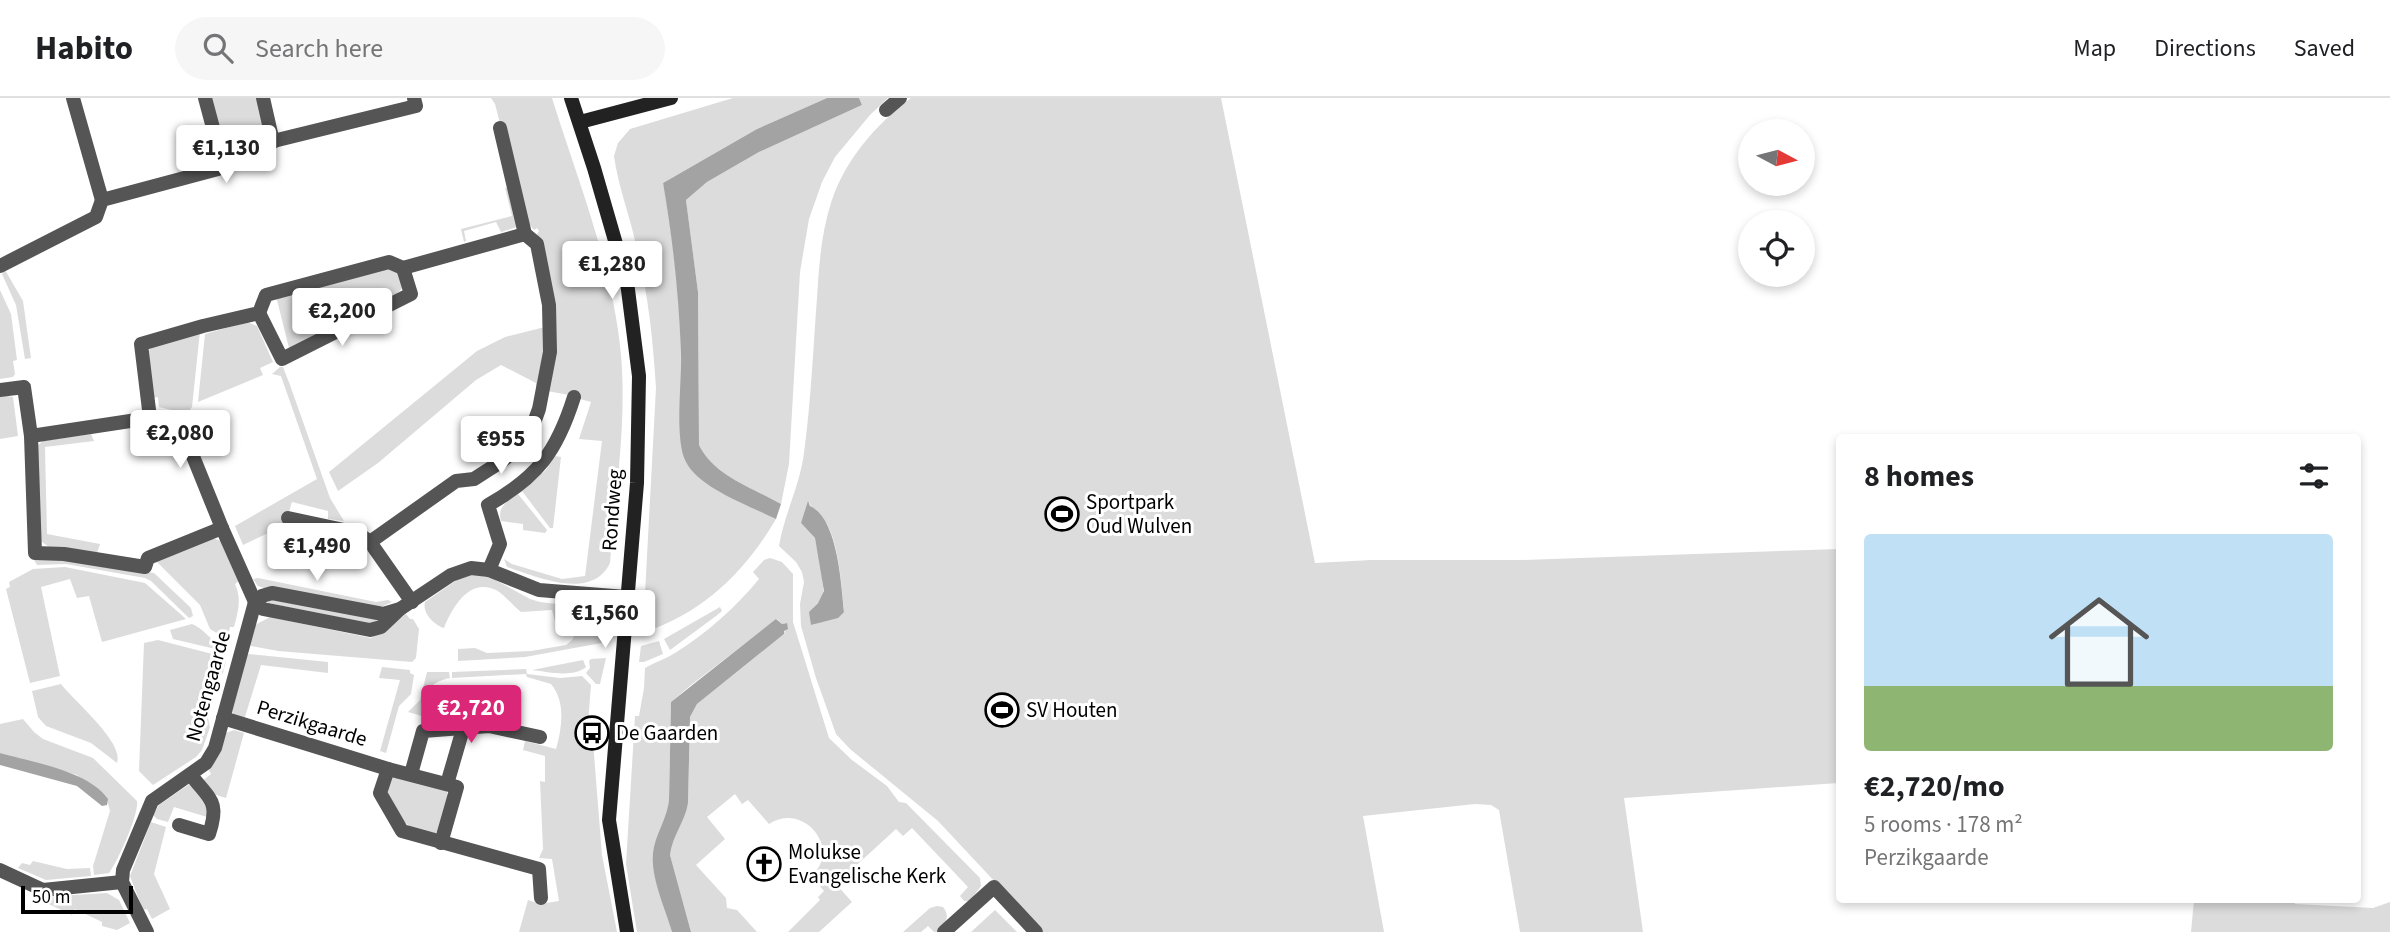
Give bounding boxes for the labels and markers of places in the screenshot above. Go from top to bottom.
pin: €1,130 [169,126,283,185]
pin: €1,280 [555,242,669,301]
pin: €2,200 [285,288,399,348]
pin: €2,080 [123,410,237,470]
pin: €955 [460,416,542,476]
place label: Sportpark Oud Wulven [1086,487,1192,541]
sports icon: Sportpark Oud Wulven [1043,495,1081,533]
pin: €1,490 [260,524,374,583]
pin: €1,560 [548,590,662,650]
pin: €2,720 [414,686,528,745]
sports icon: SV Houten [983,691,1021,729]
place label: SV Houten [1026,695,1117,725]
bus stop icon: De Gaarden [573,714,611,752]
place label: De Gaarden [616,718,718,748]
place label: Molukse Evangelische Kerk [788,837,947,891]
church icon: Molukse Evangelische Kerk [745,845,783,883]

